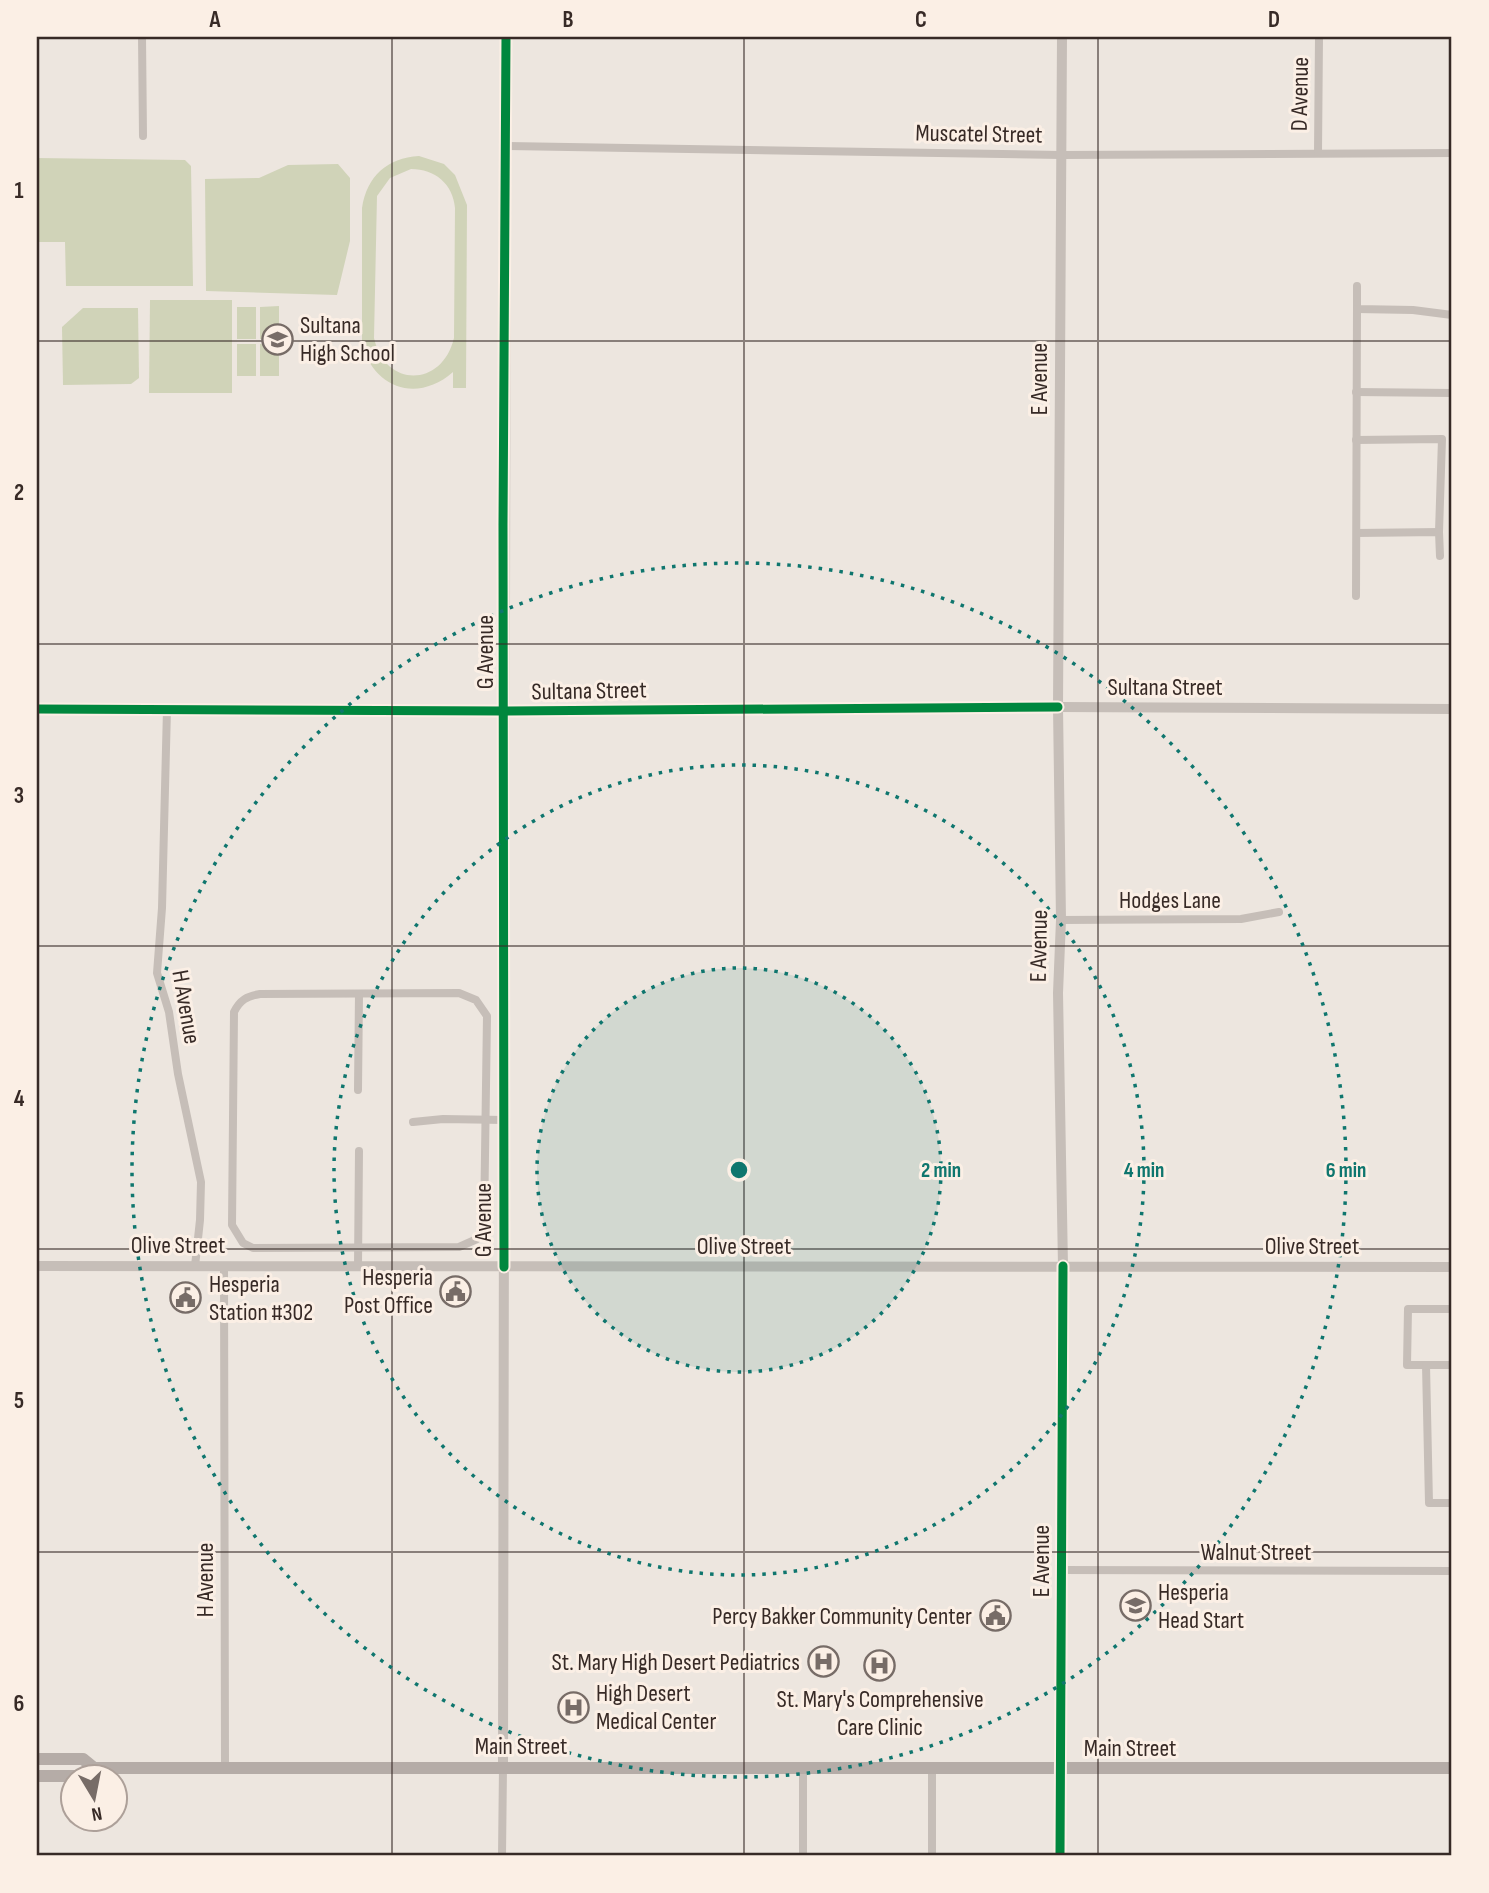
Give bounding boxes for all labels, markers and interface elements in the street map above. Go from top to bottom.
text: A [209,6,222,34]
text: B [563,6,574,34]
text: C [915,6,927,34]
text: D [1268,6,1280,34]
street label: D Avenue [1285,57,1315,131]
street label: Muscatel Street [915,118,1043,150]
text: 1 [14,177,24,205]
place label: Sultana High School [300,311,395,368]
school or university icon: Sultana High School [260,322,294,356]
street label: E Avenue [1025,343,1054,415]
text: 2 [14,479,24,507]
street label: G Avenue [471,615,500,689]
street label: Sultana Street [1107,673,1223,702]
street label: Sultana Street [531,675,647,707]
text: 3 [14,782,24,810]
street label: Hodges Lane [1119,886,1221,915]
street label: E Avenue [1024,910,1054,982]
street label: H Avenue [165,968,207,1046]
text: 4 [14,1085,25,1113]
centre of rings [727,1158,751,1182]
text: 2 min [921,1158,961,1183]
text: 4 min [1124,1158,1164,1183]
text: 6 min [1326,1158,1366,1183]
street label: G Avenue [469,1183,498,1257]
street label: Olive Street [131,1231,225,1260]
street label: Olive Street [697,1232,791,1261]
street label: Olive Street [1265,1232,1359,1261]
place label: Hesperia Post Office [344,1263,433,1320]
place label: Hesperia Station #302 [209,1270,313,1327]
public building icon: Hesperia Post Office [439,1274,473,1308]
public building icon: Hesperia Station #302 [169,1281,203,1315]
text: 5 [14,1387,24,1415]
street label: E Avenue [1027,1525,1056,1597]
street label: Walnut Street [1201,1538,1311,1567]
street label: H Avenue [191,1543,220,1617]
place label: Hesperia Head Start [1158,1578,1244,1635]
school or university icon: Hesperia Head Start [1118,1589,1152,1623]
public building icon: Percy Bakker Community Center [978,1599,1012,1633]
place label: Percy Bakker Community Center [712,1602,972,1631]
hospital icon: St. Mary High Desert Pediatrics [806,1645,840,1679]
place label: St. Mary High Desert Pediatrics [551,1648,800,1677]
hospital icon: St. Mary's Comprehensive Care Clinic [863,1648,897,1682]
place label: High Desert Medical Center [596,1679,716,1736]
place label: St. Mary's Comprehensive Care Clinic [776,1685,984,1742]
text: 6 [14,1690,24,1718]
hospital icon: High Desert Medical Center [556,1690,590,1724]
street label: Main Street [475,1732,567,1761]
street label: Main Street [1084,1734,1176,1763]
north arrow [60,1764,130,1834]
text: N [90,1801,104,1825]

